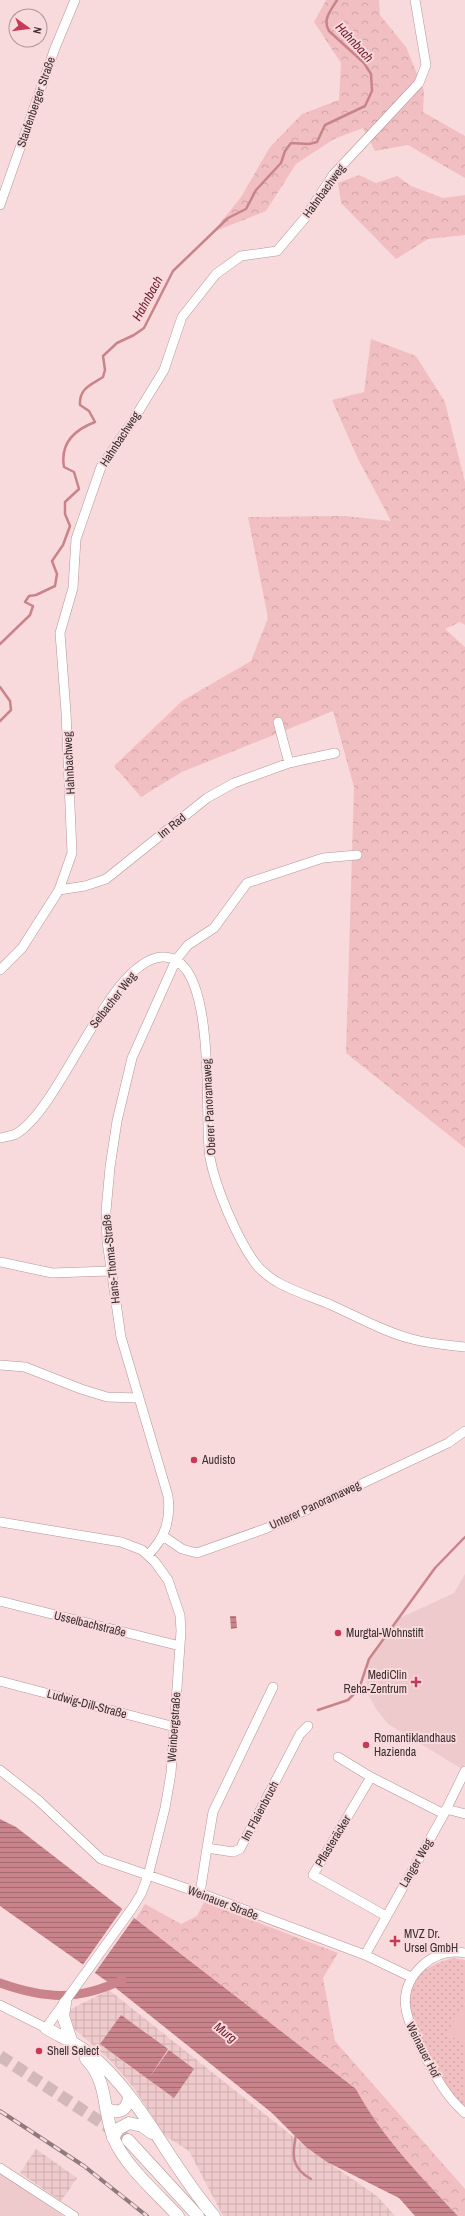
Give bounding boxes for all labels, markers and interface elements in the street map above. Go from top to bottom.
north arrow [8,8,48,48]
water label: Hahnbach [332,19,377,66]
text: N [30,26,45,35]
street label: Staufenberger Straße [13,55,59,149]
street label: Hahnbachweg [299,160,349,221]
water label: Hahnbach [128,273,167,324]
street label: Hahnbachweg [96,408,144,470]
street label: Hahnbachweg [59,731,79,795]
street label: Im Rad [155,810,189,842]
street label: Selbacher Weg [86,968,140,1031]
street label: Oberer Panoramaweg [198,1058,220,1156]
street label: Hans-Thoma-Straße [98,1214,124,1304]
place label: Audisto [201,1452,235,1468]
marker: Audisto [189,1455,199,1465]
street label: Unterer Panoramaweg [267,1477,364,1533]
street label: Usselbachstraße [52,1607,128,1641]
place label: Murgtal-Wohnstift [346,1625,424,1641]
marker: Murgtal-Wohnstift [333,1628,343,1638]
place label: MediClin Reha-Zentrum [344,1667,407,1697]
marker: MediClin Reha-Zentrum [410,1676,422,1688]
street label: Ludwig-Dill-Straße [45,1686,129,1722]
street label: Weinbergstraße [164,1691,184,1763]
place label: Romantiklandhaus Hazienda [374,1730,456,1760]
marker: Romantiklandhaus Hazienda [361,1740,371,1750]
street label: Im Flaienbruch [238,1778,282,1844]
street label: Pflasteräcker [311,1812,355,1870]
street label: Langer Weg [396,1835,437,1890]
street label: Weinauer Straße [185,1882,261,1924]
place label: MVZ Dr. Ursel GmbH [404,1926,458,1956]
marker: MVZ Dr. Ursel GmbH [389,1935,401,1947]
water label: Murg [211,2018,241,2047]
street label: Weinauer Hof [402,2019,444,2081]
place label: Shell Select [47,2043,99,2059]
marker: Shell Select [34,2046,44,2056]

